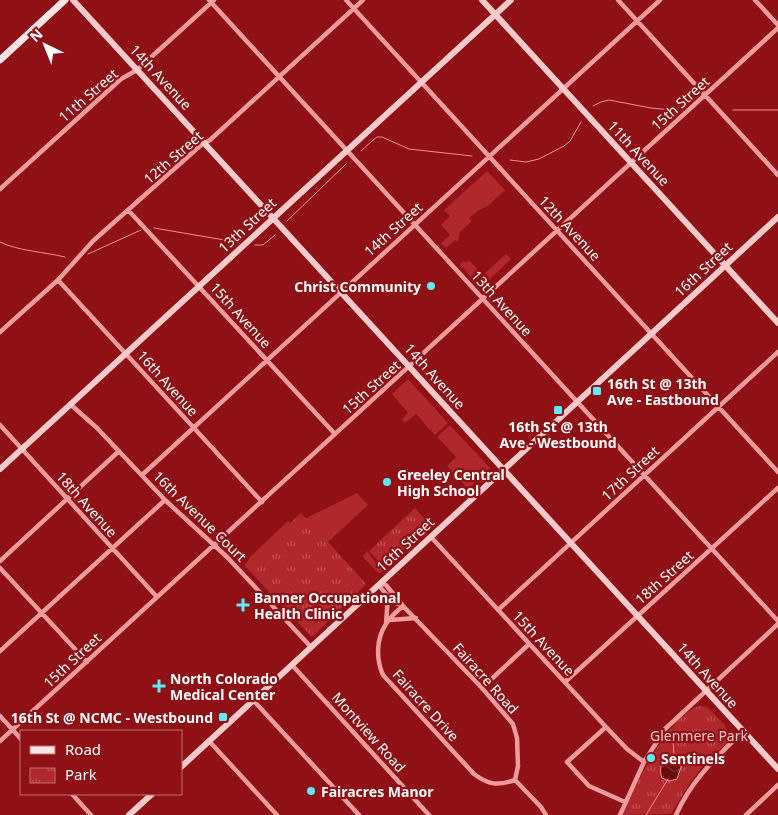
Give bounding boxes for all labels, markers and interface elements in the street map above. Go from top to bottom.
north arrow [20,20,70,70]
text: N [25,24,46,46]
street label: 14th Avenue [126,40,196,114]
street label: 11th Street [54,64,122,126]
street label: 15th Street [647,72,713,134]
street label: 11th Avenue [604,116,674,190]
street label: 12th Street [139,126,207,188]
street label: 12th Avenue [535,191,605,265]
street label: 13th Street [214,193,280,257]
street label: 14th Street [360,198,426,260]
street label: 16th Street [670,237,736,301]
street label: 13th Avenue [467,266,537,340]
place label: Christ Community [294,277,421,296]
street label: 15th Avenue [206,278,276,352]
marker: Christ Community [425,280,437,292]
street label: 14th Avenue [400,339,470,413]
street label: 16th Avenue [133,346,203,420]
street label: 15th Street [338,356,404,418]
place label: 16th St @ 13th Ave - Eastbound [607,374,719,409]
marker: 16th St @ 13th Ave - Eastbound [591,385,603,397]
marker: 16th St @ 13th Ave - Westbound [552,404,564,416]
place label: 16th St @ 13th Ave - Westbound [499,417,617,452]
street label: 17th Street [597,441,663,505]
place label: Greeley Central High School [397,465,505,500]
street label: 16th Avenue Court [149,466,251,566]
street label: 18th Avenue [52,467,122,541]
marker: Greeley Central High School [381,476,393,488]
street label: 16th Street [372,512,438,576]
street label: 18th Street [631,546,697,608]
place label: Banner Occupational Health Clinic [254,588,401,623]
marker: Banner Occupational Health Clinic [236,598,250,612]
street label: 15th Avenue [509,606,579,680]
street label: 15th Street [39,628,105,692]
street label: Fairacre Road [449,638,523,718]
street label: 14th Avenue [673,638,743,712]
street label: Fairacre Drive [389,665,463,745]
place label: North Colorado Medical Center [170,669,278,704]
marker: North Colorado Medical Center [152,679,166,693]
street label: Montview Road [328,688,410,776]
place label: 16th St @ NCMC - Westbound [11,708,213,727]
marker: 16th St @ NCMC - Westbound [217,711,229,723]
park label: Glenmere Park [650,726,748,745]
legend [20,730,182,795]
text: Road [65,739,101,759]
place label: Sentinels [661,749,725,768]
marker: Sentinels [645,752,657,764]
text: Park [65,764,97,784]
place label: Fairacres Manor [321,782,434,801]
marker: Fairacres Manor [305,785,317,797]

